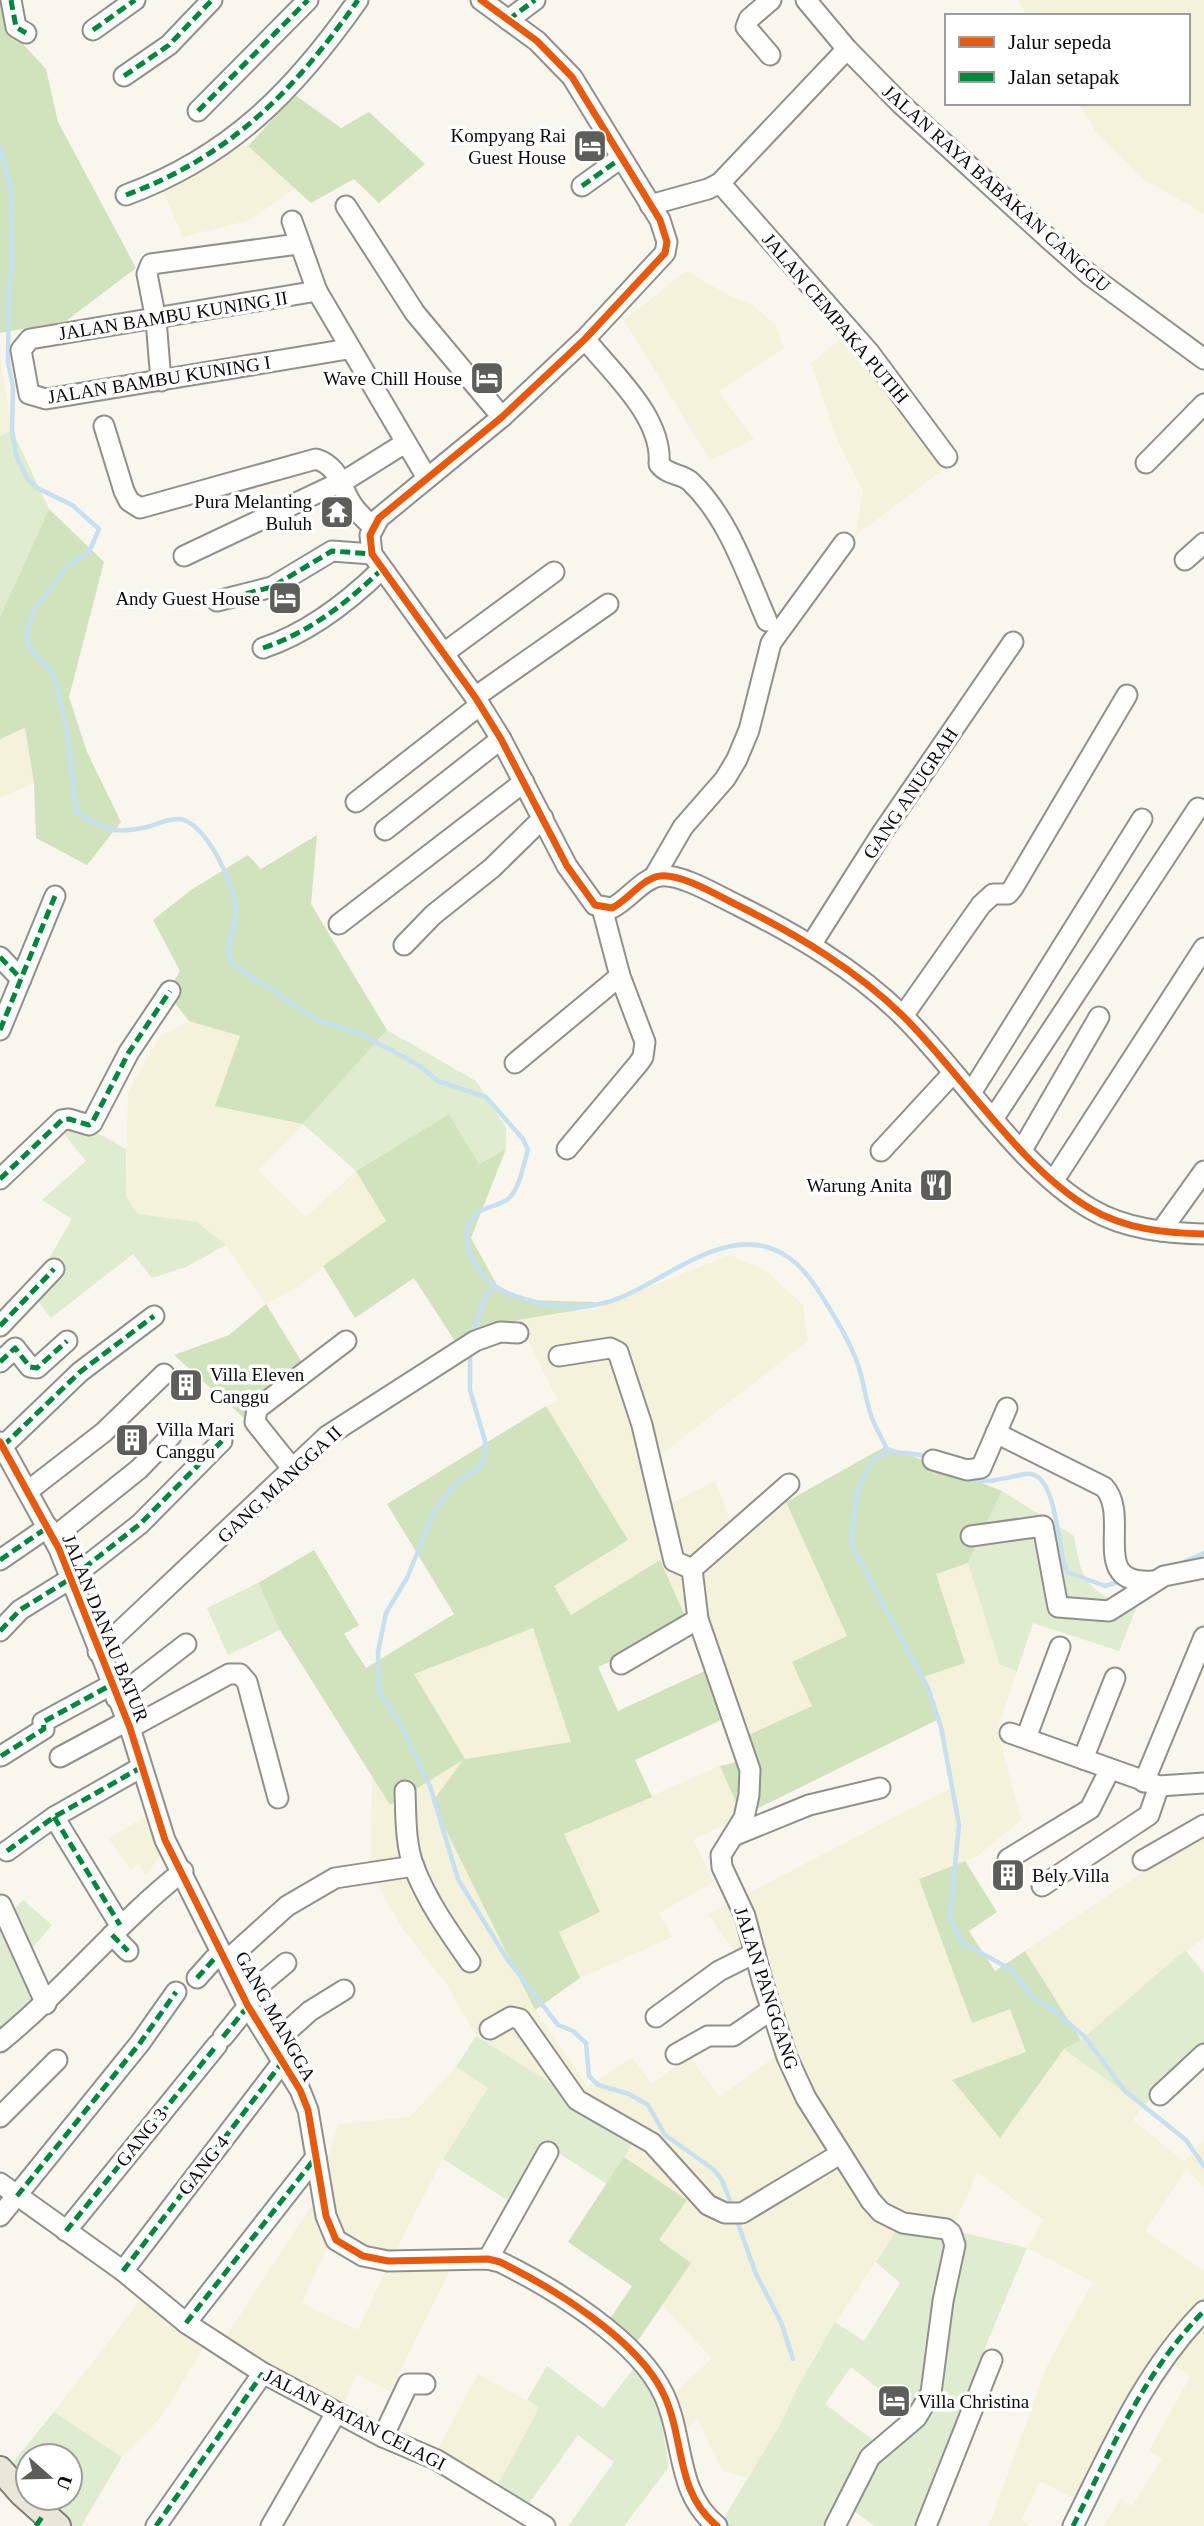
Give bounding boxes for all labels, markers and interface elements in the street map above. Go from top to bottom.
legend [945,14,1190,105]
text: Jalur sepeda [1008,30,1112,54]
text: Jalan setapak [1008,65,1120,89]
street label: JALAN RAYA BABAKAN CANGGU [879,81,1115,296]
place label: Kompyang Rai Guest House [450,125,566,168]
hotel icon: Kompyang Rai Guest House [571,127,609,165]
street label: JALAN CEMPAKA PUTIH [758,229,913,408]
street label: JALAN BAMBU KUNING II [57,287,289,344]
street label: JALAN BAMBU KUNING I [46,351,272,407]
hotel icon: Wave Chill House [468,359,506,397]
place label: Wave Chill House [323,368,462,389]
place label: Pura Melanting Buluh [194,491,312,534]
temple icon: Pura Melanting Buluh [318,493,356,531]
hotel icon: Andy Guest House [266,579,304,617]
place label: Andy Guest House [115,588,260,609]
street label: GANG ANUGRAH [859,724,962,863]
restaurant icon: Warung Anita [917,1166,955,1204]
place label: Warung Anita [806,1175,913,1196]
place label: Villa Eleven Canggu [210,1364,305,1407]
building icon: Villa Eleven Canggu [167,1366,205,1404]
place label: Villa Mari Canggu [156,1419,235,1462]
building icon: Villa Mari Canggu [113,1421,151,1459]
street label: GANG MANGGA II [213,1422,346,1547]
street label: JALAN DANAU BATUR [58,1531,153,1725]
building icon: Bely Villa [989,1856,1027,1894]
place label: Bely Villa [1032,1865,1110,1886]
street label: JALAN PANGGANG [730,1904,803,2072]
street label: GANG MANGGA [231,1948,320,2085]
street label: GANG 3 [111,2104,171,2171]
street label: GANG 4 [174,2131,233,2199]
street label: JALAN BATAN CELAGI [260,2364,449,2474]
hotel icon: Villa Christina [875,2382,913,2420]
place label: Villa Christina [918,2391,1030,2412]
north arrow [14,2442,84,2512]
text: U [52,2473,77,2493]

